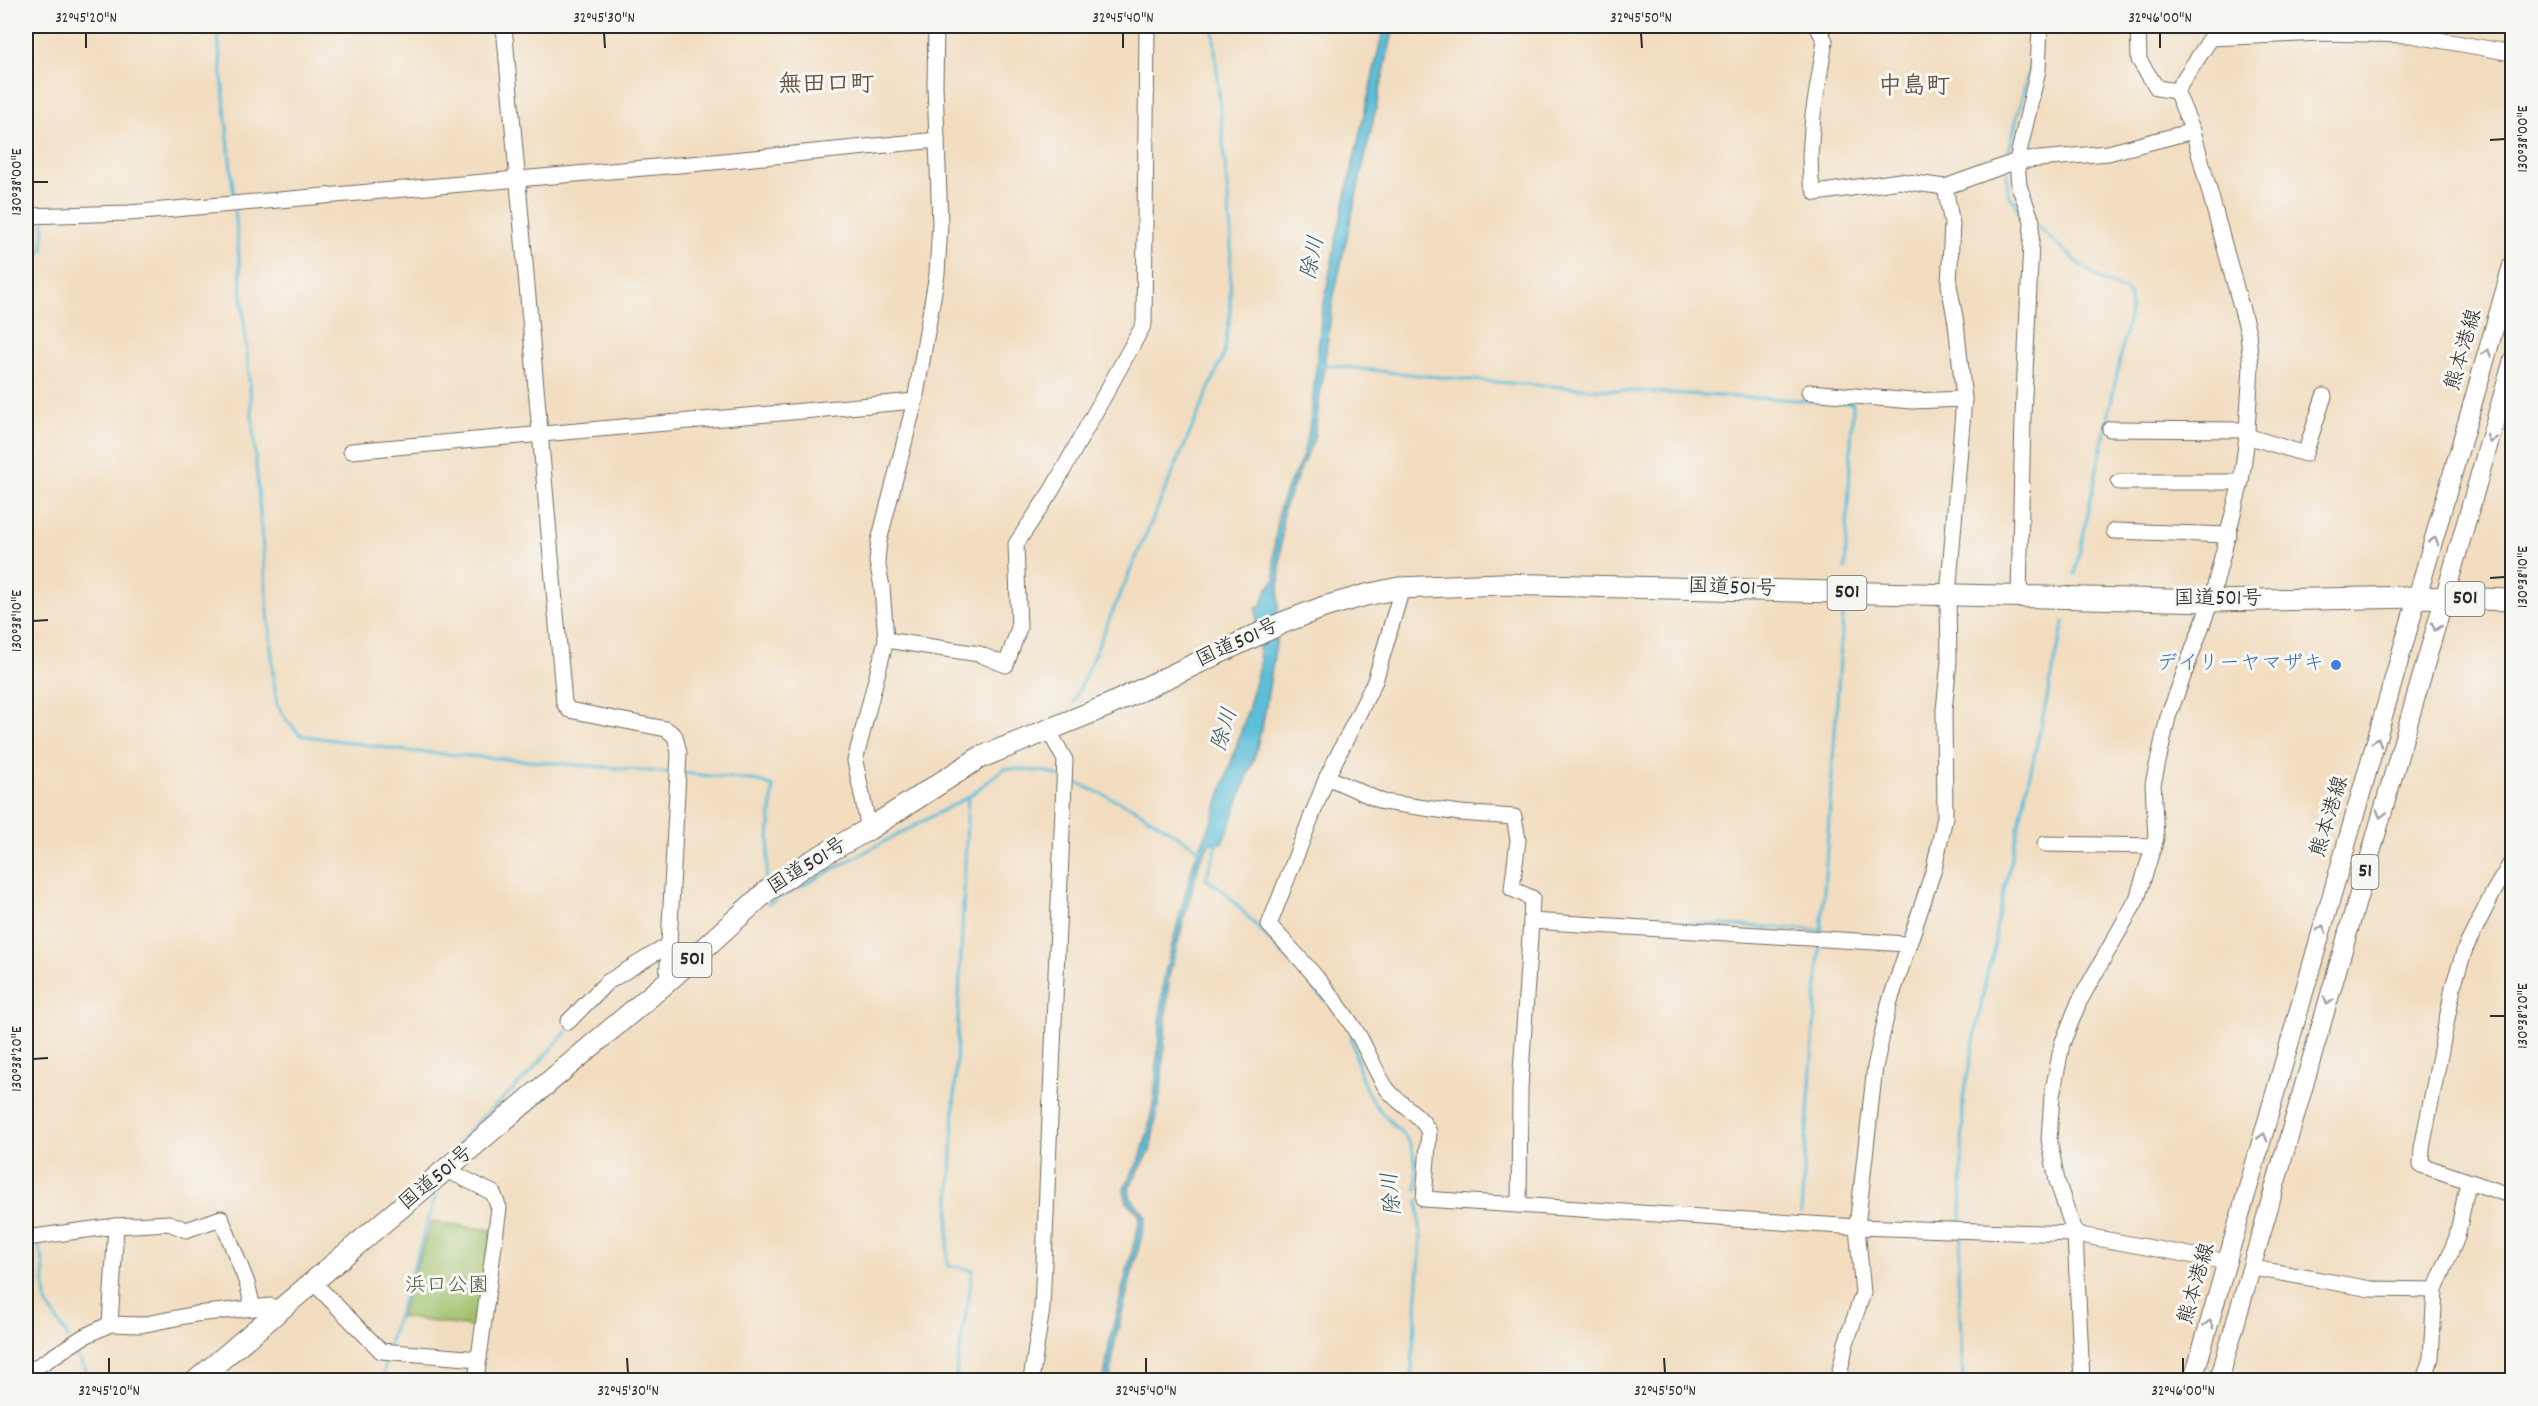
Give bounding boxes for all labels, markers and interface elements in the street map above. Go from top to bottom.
text: 32°45'20"N [55,8,117,30]
text: 32°45'30"N [573,8,635,30]
text: 32°45'40"N [1092,8,1154,30]
text: 32°45'50"N [1610,8,1672,30]
text: 32°46'00"N [2128,8,2192,30]
district label: 無田口町 [778,69,874,103]
district label: 中島町 [1878,71,1950,105]
text: 130°38'00"E [2513,105,2535,173]
text: 130°38'00"E [7,148,29,216]
water label: 除川 [1294,233,1334,283]
street label: 熊本港線 [2439,305,2491,395]
one-way arrow [2480,349,2492,359]
one-way arrow [2485,434,2498,444]
one-way arrow [2427,536,2439,547]
text: 130°38'10"E [2513,546,2535,608]
street label: 国道501号 [1687,572,1777,606]
road number: 501 [1828,576,1866,610]
road number: 501 [2446,582,2484,616]
street label: 国道501号 [2174,585,2262,615]
text: 130°38'10"E [7,590,29,652]
street label: 国道501号 [1191,612,1285,676]
one-way arrow [2431,621,2443,632]
place label: デイリーヤマザキ [2157,650,2324,680]
marker: デイリーヤマザキ [2329,658,2343,672]
water label: 除川 [1205,704,1247,756]
one-way arrow [2370,737,2382,748]
street label: 熊本港線 [2304,772,2358,862]
one-way arrow [2376,808,2388,819]
street label: 国道501号 [762,831,854,903]
road number: 51 [2352,855,2378,889]
one-way arrow [2315,924,2327,935]
road number: 501 [672,943,712,977]
text: 130°38'20"E [2513,983,2535,1049]
one-way arrow [2323,995,2335,1006]
text: 130°38'20"E [7,1026,29,1092]
one-way arrow [2255,1132,2268,1142]
street label: 国道501号 [393,1139,481,1219]
water label: 除川 [1376,1171,1410,1217]
street label: 熊本港線 [2172,1239,2224,1329]
park label: 浜口公園 [405,1272,489,1302]
one-way arrow [2202,1319,2214,1330]
text: 32°45'20"N [78,1381,140,1403]
text: 32°45'30"N [597,1381,659,1403]
text: 32°45'40"N [1115,1381,1177,1403]
text: 32°45'50"N [1634,1381,1696,1403]
text: 32°46'00"N [2151,1381,2215,1403]

